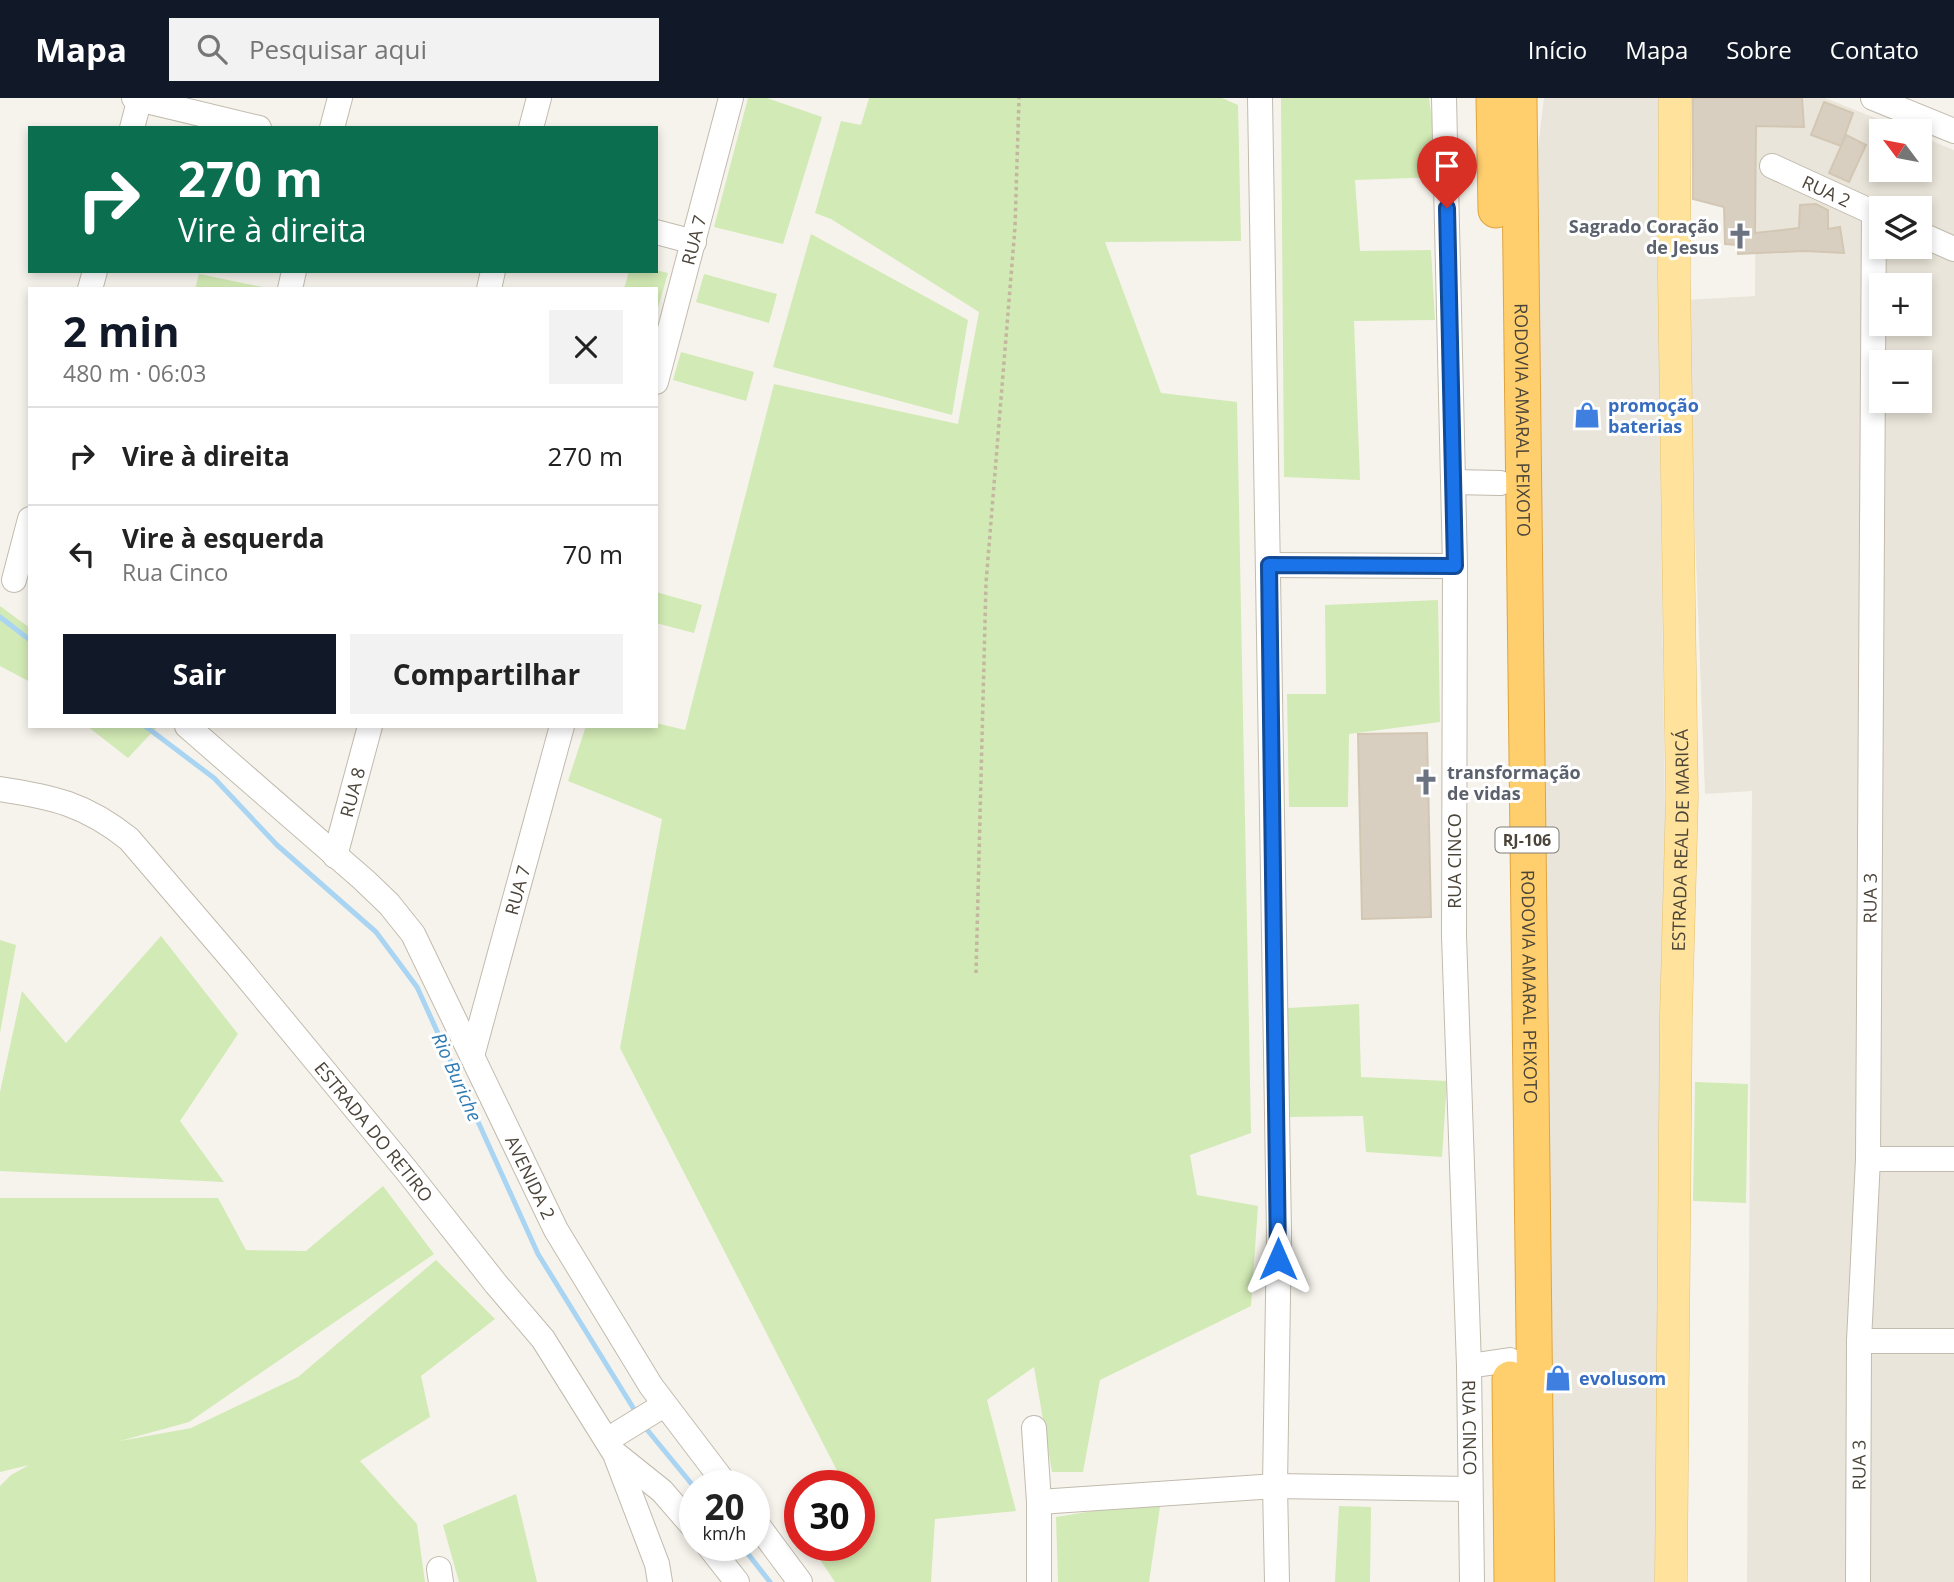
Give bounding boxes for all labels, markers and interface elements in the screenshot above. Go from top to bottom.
search box [169,18,659,81]
text: Mapa [35,27,127,72]
icon: search [193,30,231,68]
text: Pesquisar aqui [249,31,427,67]
text: Início [1528,33,1587,66]
text: Mapa [1625,33,1688,66]
text: Sobre [1726,33,1792,66]
text: Contato [1830,33,1919,66]
north arrow [1869,119,1932,182]
map controls [1869,119,1932,413]
pin [1417,136,1477,208]
text: 270 m [178,145,323,211]
icon: arrive [1428,147,1466,185]
icon: right [63,154,154,245]
street label: RUA 2 [1799,170,1855,212]
button: layers [1869,196,1932,259]
text: Vire à direita [178,208,367,251]
street label: RUA 7 [675,212,712,267]
place label: Sagrado Coração de Jesus [1569,214,1719,259]
church icon: Sagrado Coração de Jesus [1725,221,1755,251]
button: + [1869,273,1932,336]
text: 2 min [63,302,180,359]
street label: RODOVIA AMARAL PEIXOTO [1509,303,1536,537]
button: close [549,310,623,384]
button: − [1869,350,1932,413]
text: 480 m · 06:03 [63,357,206,389]
place label: promoção baterias [1608,393,1699,438]
shop icon: promoção baterias [1572,400,1602,430]
icon: right [63,437,101,475]
text: Vire à direita [122,438,290,474]
text: 270 m [548,438,623,474]
text: Vire à esquerda [122,520,324,556]
icon: left [63,535,101,573]
text: 70 m [562,536,623,572]
text: Rua Cinco [122,556,228,588]
button: Sair [63,634,336,714]
button: Compartilhar [350,634,623,714]
street label: ESTRADA REAL DE MARICÁ [1666,728,1694,952]
place label: transformação de vidas [1447,760,1581,805]
street label: RUA 8 [334,765,370,820]
church icon: transformação de vidas [1411,767,1441,797]
street label: RUA CINCO [1442,813,1466,909]
road number: RJ-106 [1496,828,1558,852]
street label: RUA 7 [499,862,535,918]
street label: RODOVIA AMARAL PEIXOTO [1516,870,1543,1104]
street label: RUA 3 [1857,873,1882,924]
water label: Rio Buriche [426,1028,488,1126]
street label: ESTRADA DO RETIRO [309,1056,439,1207]
street label: AVENIDA 2 [500,1132,561,1223]
position arrow [1241,1222,1315,1296]
shop icon: evolusom [1543,1363,1573,1393]
place label: evolusom [1579,1366,1666,1390]
street label: RUA CINCO [1457,1380,1483,1476]
street label: RUA 3 [1846,1440,1871,1490]
speed limit sign: 30 [784,1470,875,1561]
text: 20 [704,1483,745,1530]
text: km/h [703,1521,746,1545]

